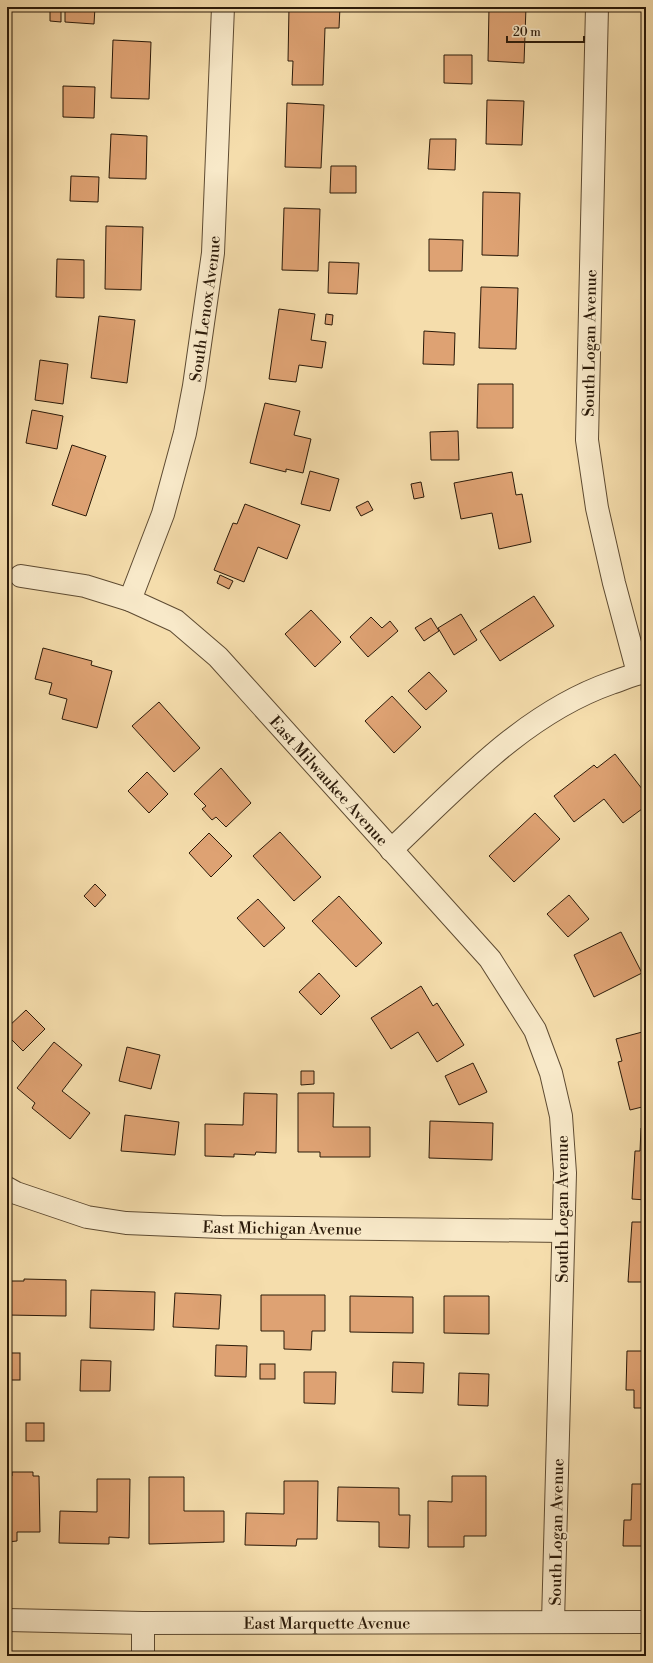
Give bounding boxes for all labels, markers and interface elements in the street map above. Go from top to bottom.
scale bar [507,18,584,44]
text: 20 m [513,25,541,40]
street label: South Lenox Avenue [186,235,225,383]
street label: South Logan Avenue [579,269,601,417]
street label: East Milwaukee Avenue [265,712,392,850]
street label: South Logan Avenue [553,1135,573,1283]
street label: East Michigan Avenue [202,1217,362,1240]
street label: South Logan Avenue [546,1458,568,1606]
street label: East Marquette Avenue [244,1613,410,1634]

